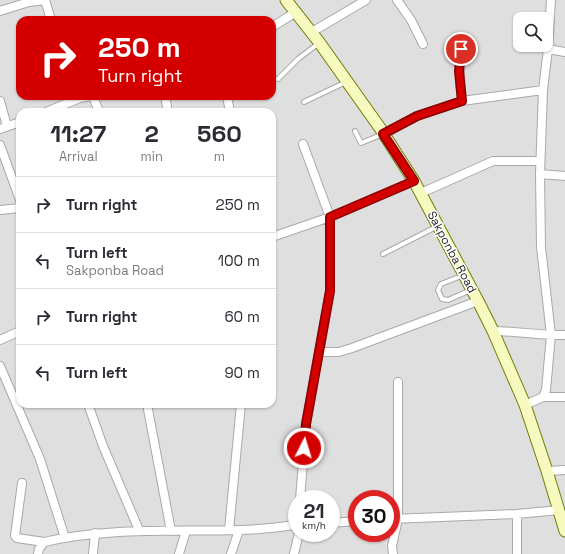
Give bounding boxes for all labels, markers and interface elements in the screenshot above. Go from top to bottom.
map controls [513,12,553,52]
button: search [513,12,553,52]
text: 250 m [98,29,181,65]
icon: right [32,32,84,84]
pin [444,32,478,66]
icon: arrive [450,38,472,60]
text: Turn right [98,64,182,87]
text: 11:27 [50,118,106,149]
text: 2 [145,118,159,149]
text: 560 [197,118,242,149]
text: Arrival [59,148,98,165]
text: min [141,148,163,165]
text: m [214,148,225,165]
icon: right [32,194,54,216]
text: Turn right [66,195,137,214]
text: 250 m [216,195,260,214]
street label: Sakponba Road [424,208,480,296]
text: Turn left [66,243,128,262]
icon: left [32,250,54,272]
text: 100 m [218,251,260,270]
text: Sakponba Road [66,262,164,279]
icon: right [32,306,54,328]
text: Turn right [66,307,137,326]
text: 60 m [224,307,260,326]
icon: left [32,362,54,384]
text: Turn left [66,363,128,382]
text: 90 m [224,363,260,382]
position arrow [283,427,325,469]
speed limit sign: 30 [348,490,400,542]
text: 21 [304,498,324,524]
text: km/h [302,519,326,532]

